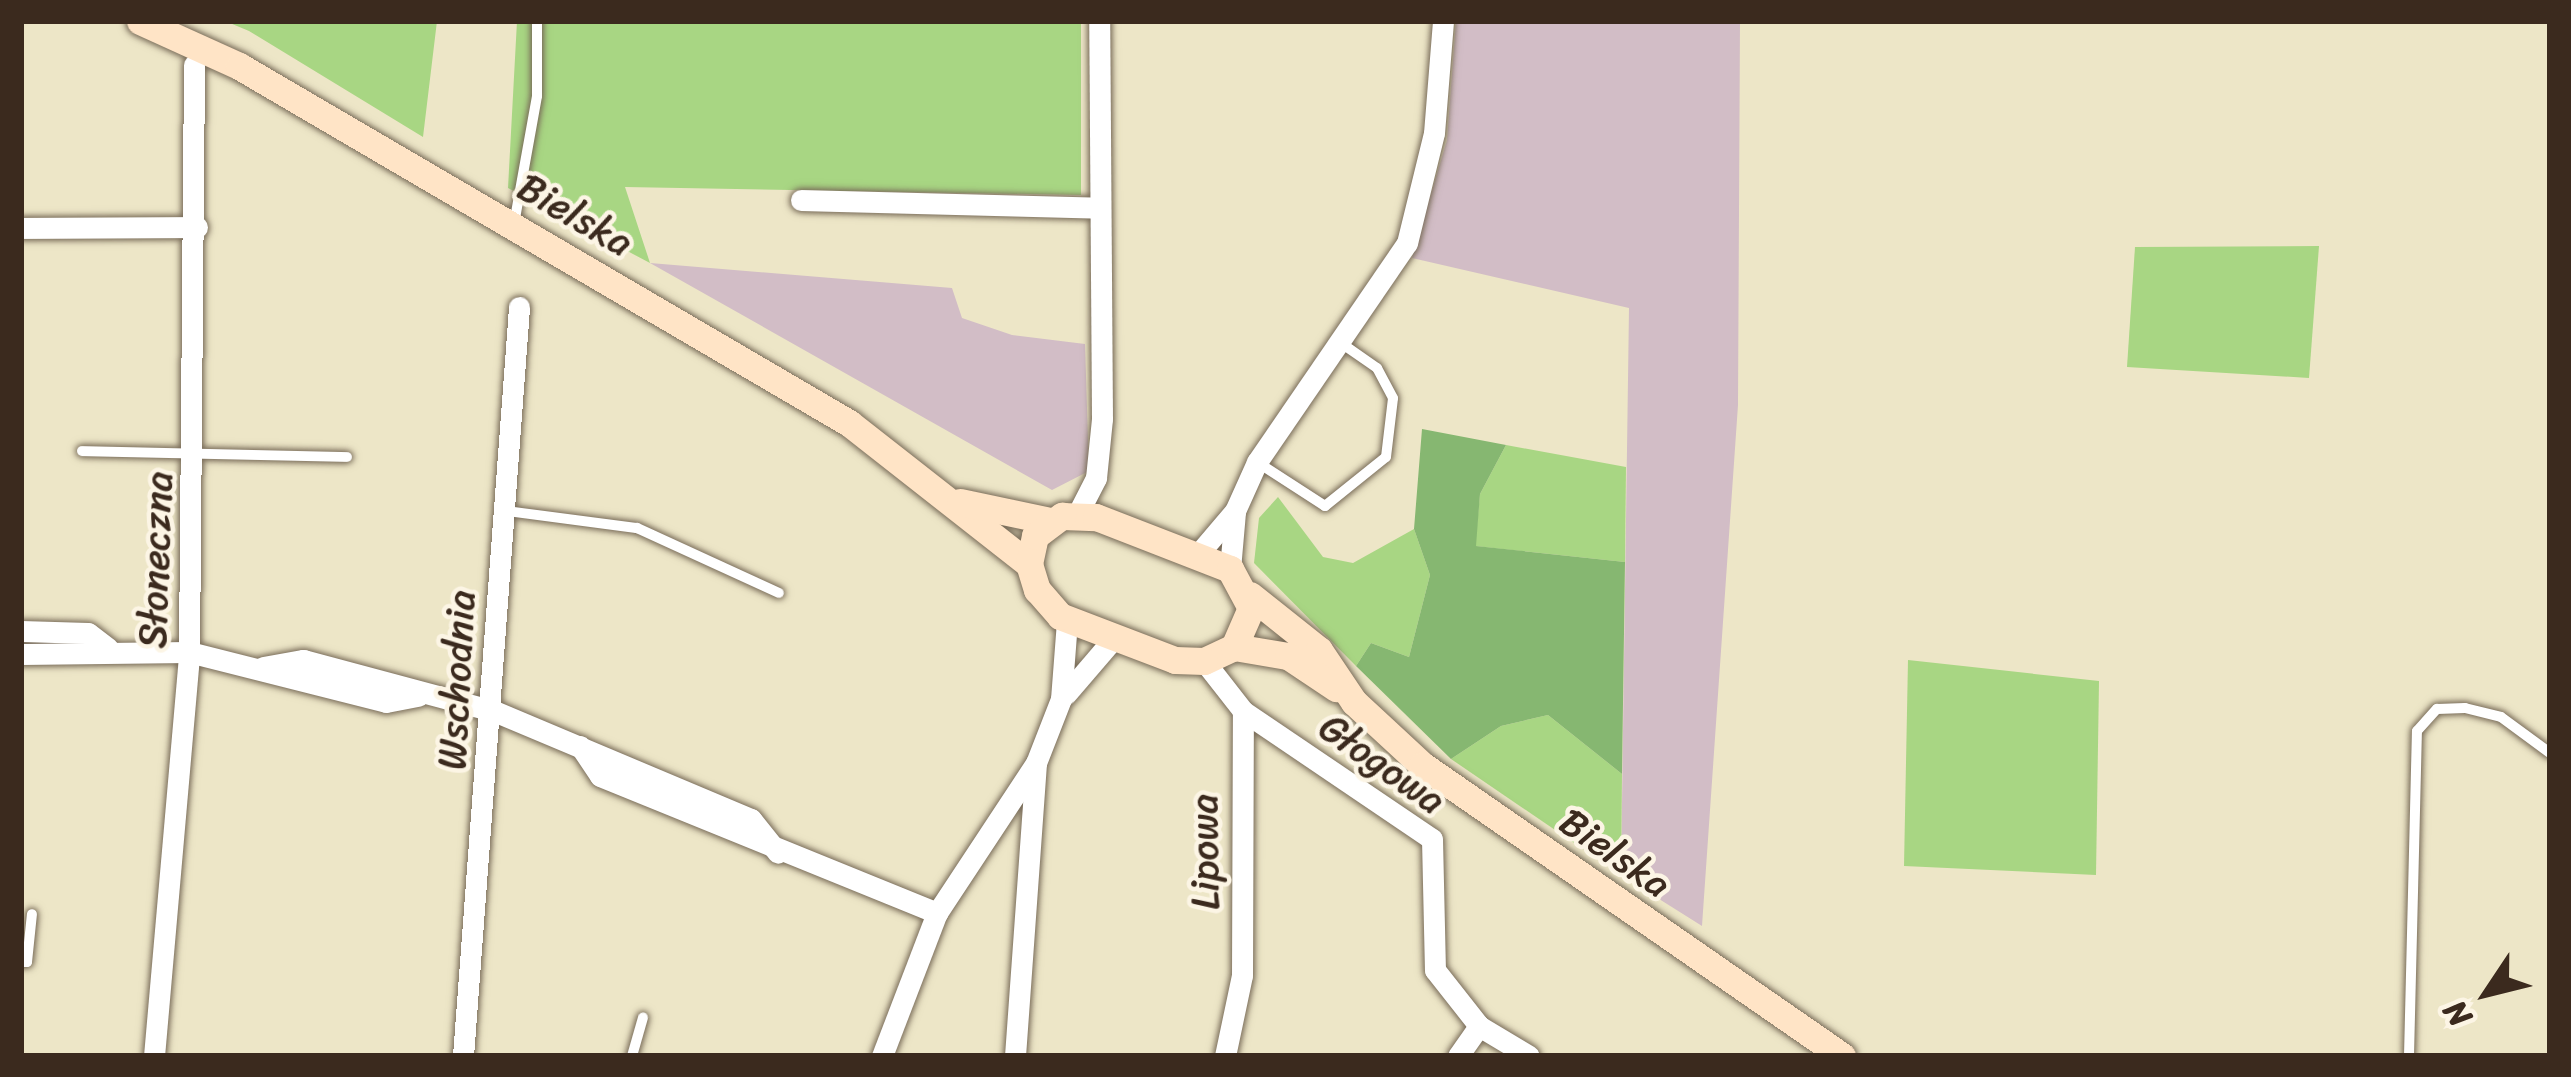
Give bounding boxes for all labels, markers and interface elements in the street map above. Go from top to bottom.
street label: Bielska [509,164,641,266]
street label: Słoneczna [130,471,182,649]
street label: Wschodnia [429,589,485,771]
street label: Głogowa [1310,704,1454,824]
street label: Lipowa [1181,794,1229,910]
street label: Bielska [1550,798,1680,908]
north arrow [2427,933,2547,1053]
text: N [2427,988,2488,1040]

